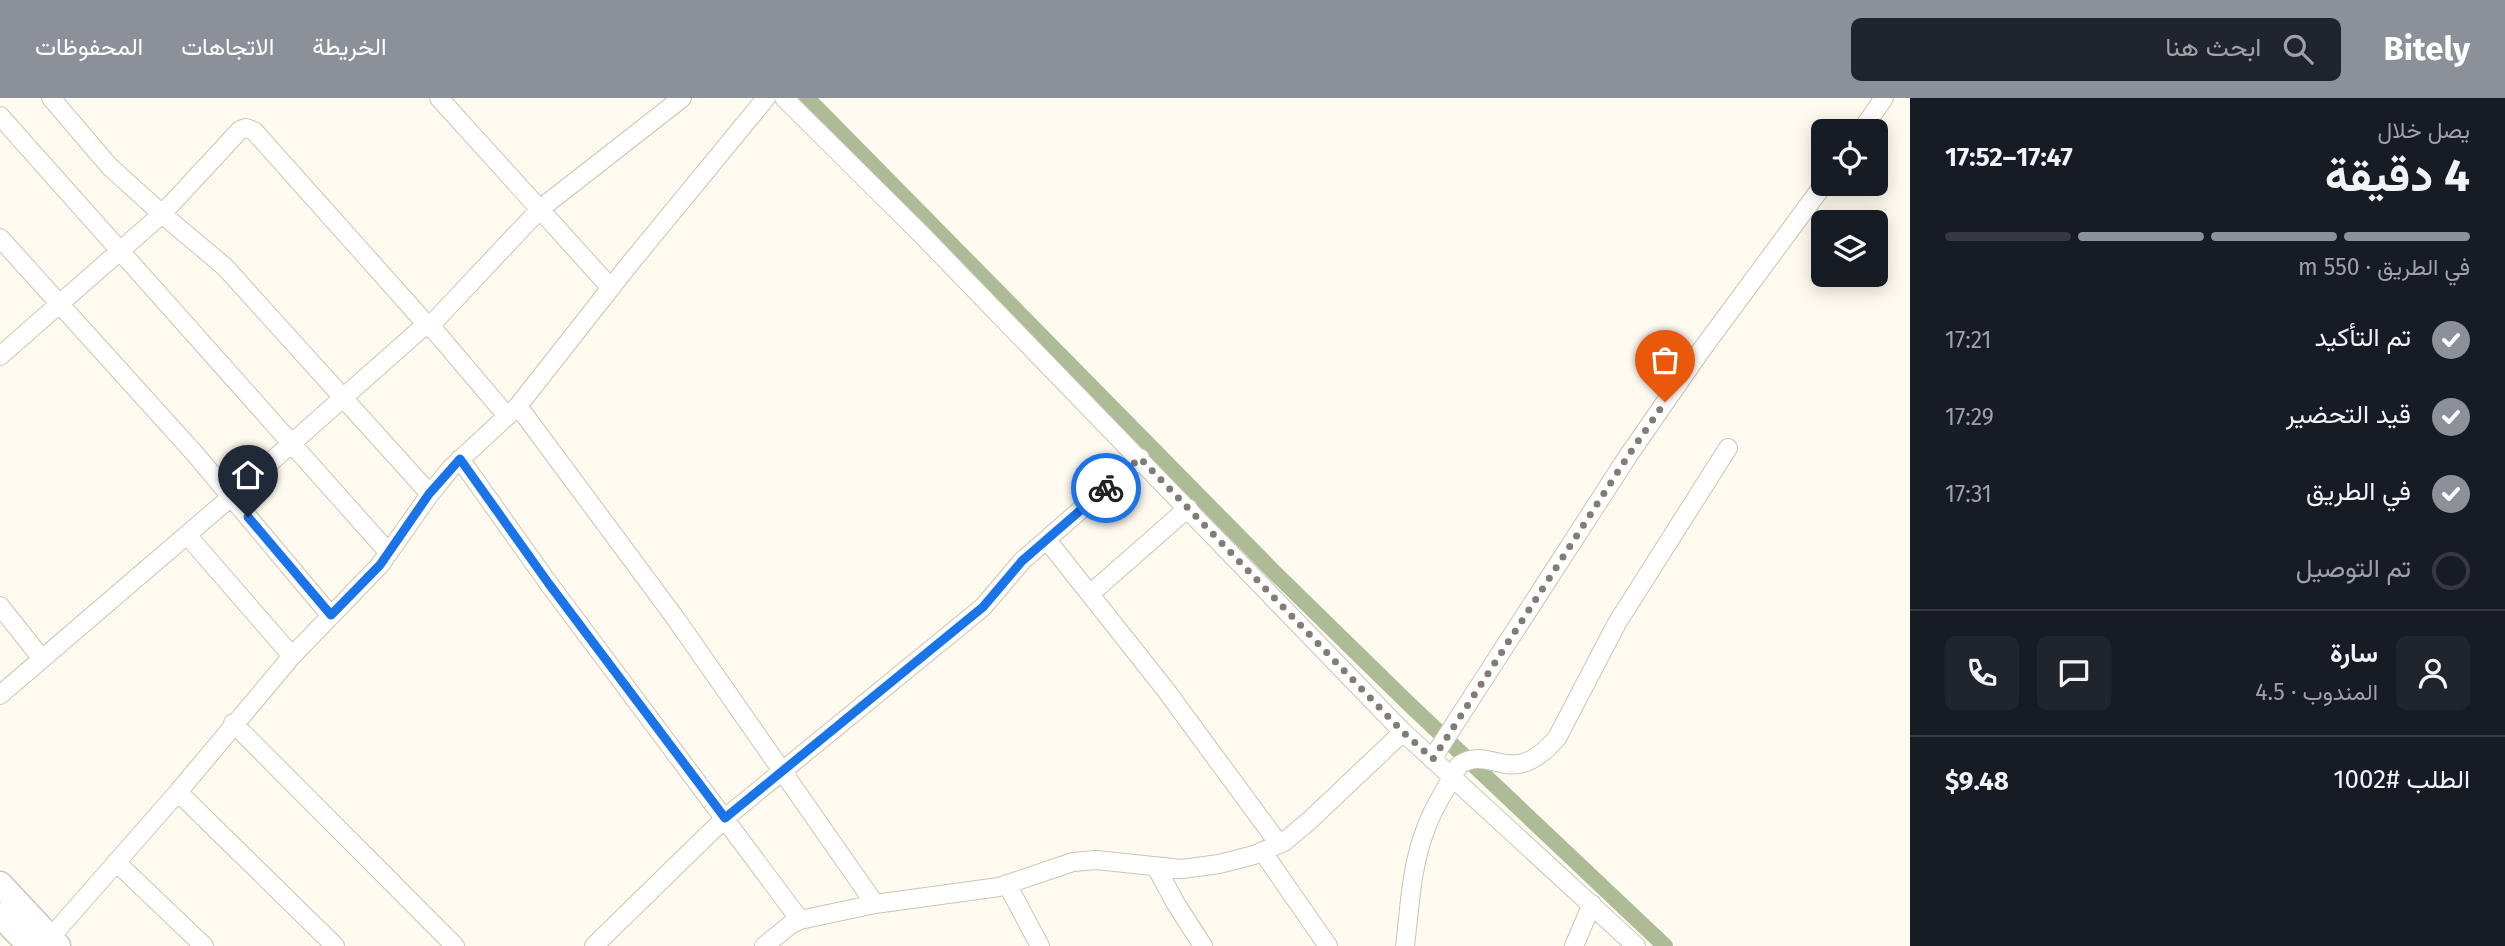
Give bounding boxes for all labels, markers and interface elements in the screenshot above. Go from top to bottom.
search box [1851,18,2341,81]
text: Bitely [2383,29,2470,69]
icon: search [2279,30,2317,68]
text: ابحث هنا [2165,32,2261,63]
text: المحفوظات [35,33,143,61]
text: الاتجاهات [181,33,274,61]
text: الخريطة [312,33,387,61]
text: يصل خلال [2378,116,2470,144]
map controls [1811,119,1888,287]
button: locate [1811,119,1888,196]
text: 17:47–17:52 [1945,142,2073,173]
text: 4 دقيقة [2325,148,2470,203]
button: layers [1811,210,1888,287]
text: في الطريق · 550 m [2298,253,2470,281]
icon: check [2432,321,2470,359]
text: تم التأكيد [2315,322,2411,353]
text: 17:21 [1945,326,1991,354]
pin [1635,330,1695,402]
icon: bag [1646,341,1684,379]
icon: check [2432,398,2470,436]
text: قيد التحضير [2286,399,2411,430]
text: 17:29 [1945,403,1994,431]
pin [218,445,278,517]
courier [1071,453,1141,523]
icon: home [229,456,267,494]
icon: bike [1087,469,1125,507]
icon: check [2432,475,2470,513]
text: في الطريق [2306,476,2411,507]
text: 17:31 [1945,480,1992,508]
text: تم التوصيل [2296,553,2411,584]
button: phone [1945,636,2019,710]
button: chat [2037,636,2111,710]
button: person [2396,636,2470,710]
text: سارة [2330,638,2378,669]
text: المندوب · 4.5 [2255,678,2378,706]
text: الطلب #1002 [2333,764,2470,795]
text: $9.48 [1945,766,2009,797]

